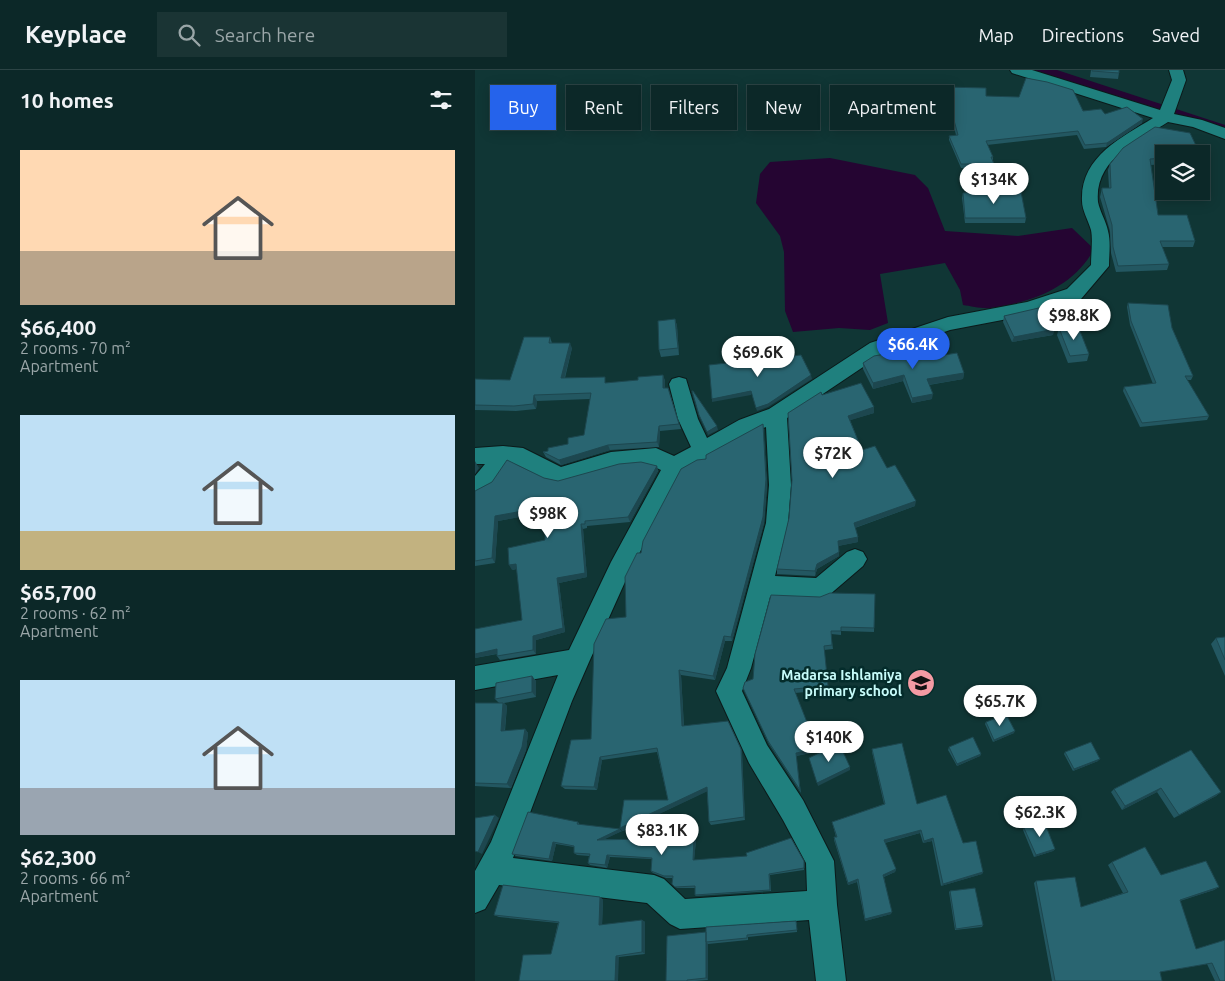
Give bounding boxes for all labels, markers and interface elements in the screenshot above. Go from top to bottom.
search box [157,12,507,57]
text: Keyplace [25,21,127,48]
icon: search [175,21,203,49]
text: Search here [215,24,315,46]
text: Map [978,25,1014,45]
text: Directions [1042,25,1124,45]
text: Saved [1152,25,1200,45]
chip: Buy [490,85,556,130]
chip: Rent [566,85,641,130]
chip: Filters [651,85,737,130]
chip: New [747,85,820,130]
chip: Apartment [830,85,954,130]
icon: filters [427,86,455,114]
text: 10 homes [20,88,114,112]
map controls [1155,145,1210,200]
button: layers [1155,145,1210,200]
pin: $134K [959,162,1029,205]
text: $134K [971,170,1017,188]
icon: home [193,183,283,273]
pin: $98.8K [1033,298,1115,341]
text: $98.8K [1049,306,1099,324]
text: $66,400 [20,315,96,339]
pin: $66.4K [872,328,954,370]
text: $66.4K [888,335,938,353]
pin: $69.6K [717,336,799,378]
text: 2 rooms · 70 m² [20,339,131,357]
text: $69.6K [733,343,783,361]
text: Apartment [20,357,98,375]
pin: $72K [803,436,863,479]
text: $72K [814,444,852,462]
icon: home [193,448,283,538]
pin: $98K [518,496,578,539]
text: $98K [529,504,567,522]
text: $65,700 [20,580,96,604]
text: 2 rooms · 62 m² [20,604,131,622]
text: Apartment [20,622,98,640]
place label: Madarsa Ishlamiya primary school [781,667,902,699]
school or university icon: Madarsa Ishlamiya primary school [906,668,936,698]
pin: $65.7K [959,684,1041,727]
text: $65.7K [975,692,1025,710]
icon: home [193,713,283,803]
pin: $140K [794,720,864,763]
text: $140K [806,728,852,746]
pin: $62.3K [999,796,1081,838]
text: $62.3K [1015,803,1065,821]
pin: $83.1K [621,814,703,856]
text: $83.1K [637,821,687,839]
text: $62,300 [20,845,96,869]
text: 2 rooms · 66 m² [20,869,131,887]
text: Apartment [20,887,98,905]

